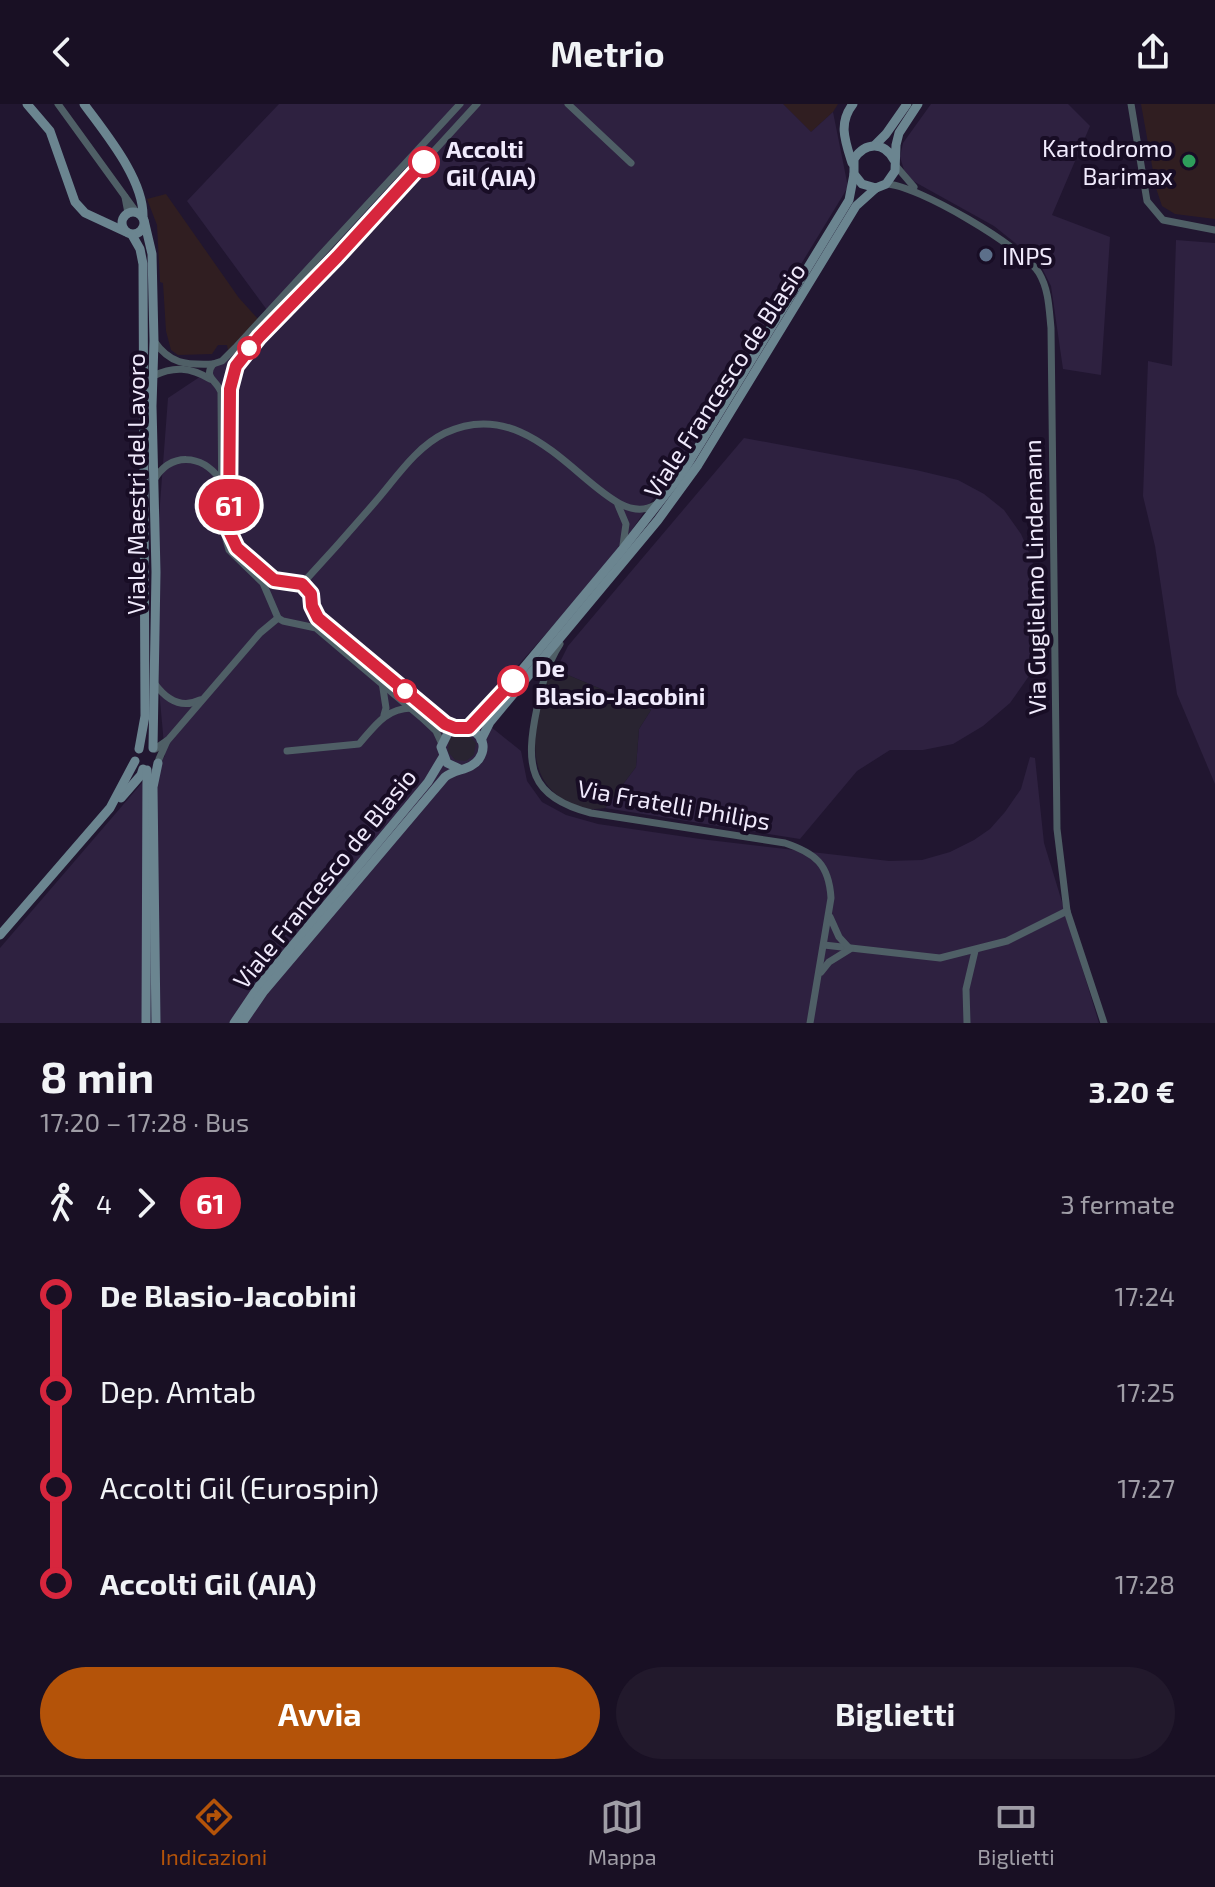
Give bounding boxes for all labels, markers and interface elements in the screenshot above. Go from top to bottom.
icon: back [40,30,84,74]
icon: share [1131,30,1175,74]
text: Metrio [550,31,665,74]
place label: Kartodromo Barimax [1042,133,1173,190]
place label: Accolti Gil (AIA) [446,134,536,191]
marker: Accolti Gil (AIA) [409,147,439,177]
marker: Kartodromo Barimax [1180,152,1198,170]
place label: INPS [1002,241,1053,270]
marker: INPS [977,246,995,264]
street label: Viale Francesco de Blasio [637,257,811,503]
unlabelled marker [238,337,260,359]
street label: Viale Maestri del Lavoro [121,353,150,615]
street label: Via Guglielmo Lindemann [1017,439,1051,715]
line badge: 61 [193,479,265,531]
text: 61 [215,488,243,522]
place label: De Blasio-Jacobini [535,653,705,710]
marker: De Blasio-Jacobini [498,666,528,696]
unlabelled marker [394,680,416,702]
street label: Viale Francesco de Blasio [226,762,422,994]
street label: Via Fratelli Philips [575,773,773,835]
text: 8 min [40,1049,154,1102]
text: 3.20 € [1089,1073,1175,1109]
text: 17:20 – 17:28 · Bus [40,1106,249,1137]
icon: walk [40,1181,84,1225]
icon: forward [124,1181,168,1225]
text: 61 [196,1186,225,1220]
text: 4 [96,1188,112,1219]
text: 3 fermate [1060,1188,1175,1219]
text: De Blasio-Jacobini [100,1277,357,1313]
text: 17:24 [1115,1280,1175,1311]
text: Dep. Amtab [100,1373,256,1409]
text: 17:25 [1117,1376,1175,1407]
text: Accolti Gil (Eurospin) [100,1469,379,1505]
text: 17:27 [1117,1472,1175,1503]
text: Accolti Gil (AIA) [100,1565,317,1601]
text: 17:28 [1115,1568,1175,1599]
button: Avvia [40,1667,600,1759]
button: Biglietti [616,1667,1175,1759]
tab: Indicazioni [160,1795,267,1869]
tab: Mappa [588,1795,657,1869]
tab: Biglietti [977,1795,1055,1869]

